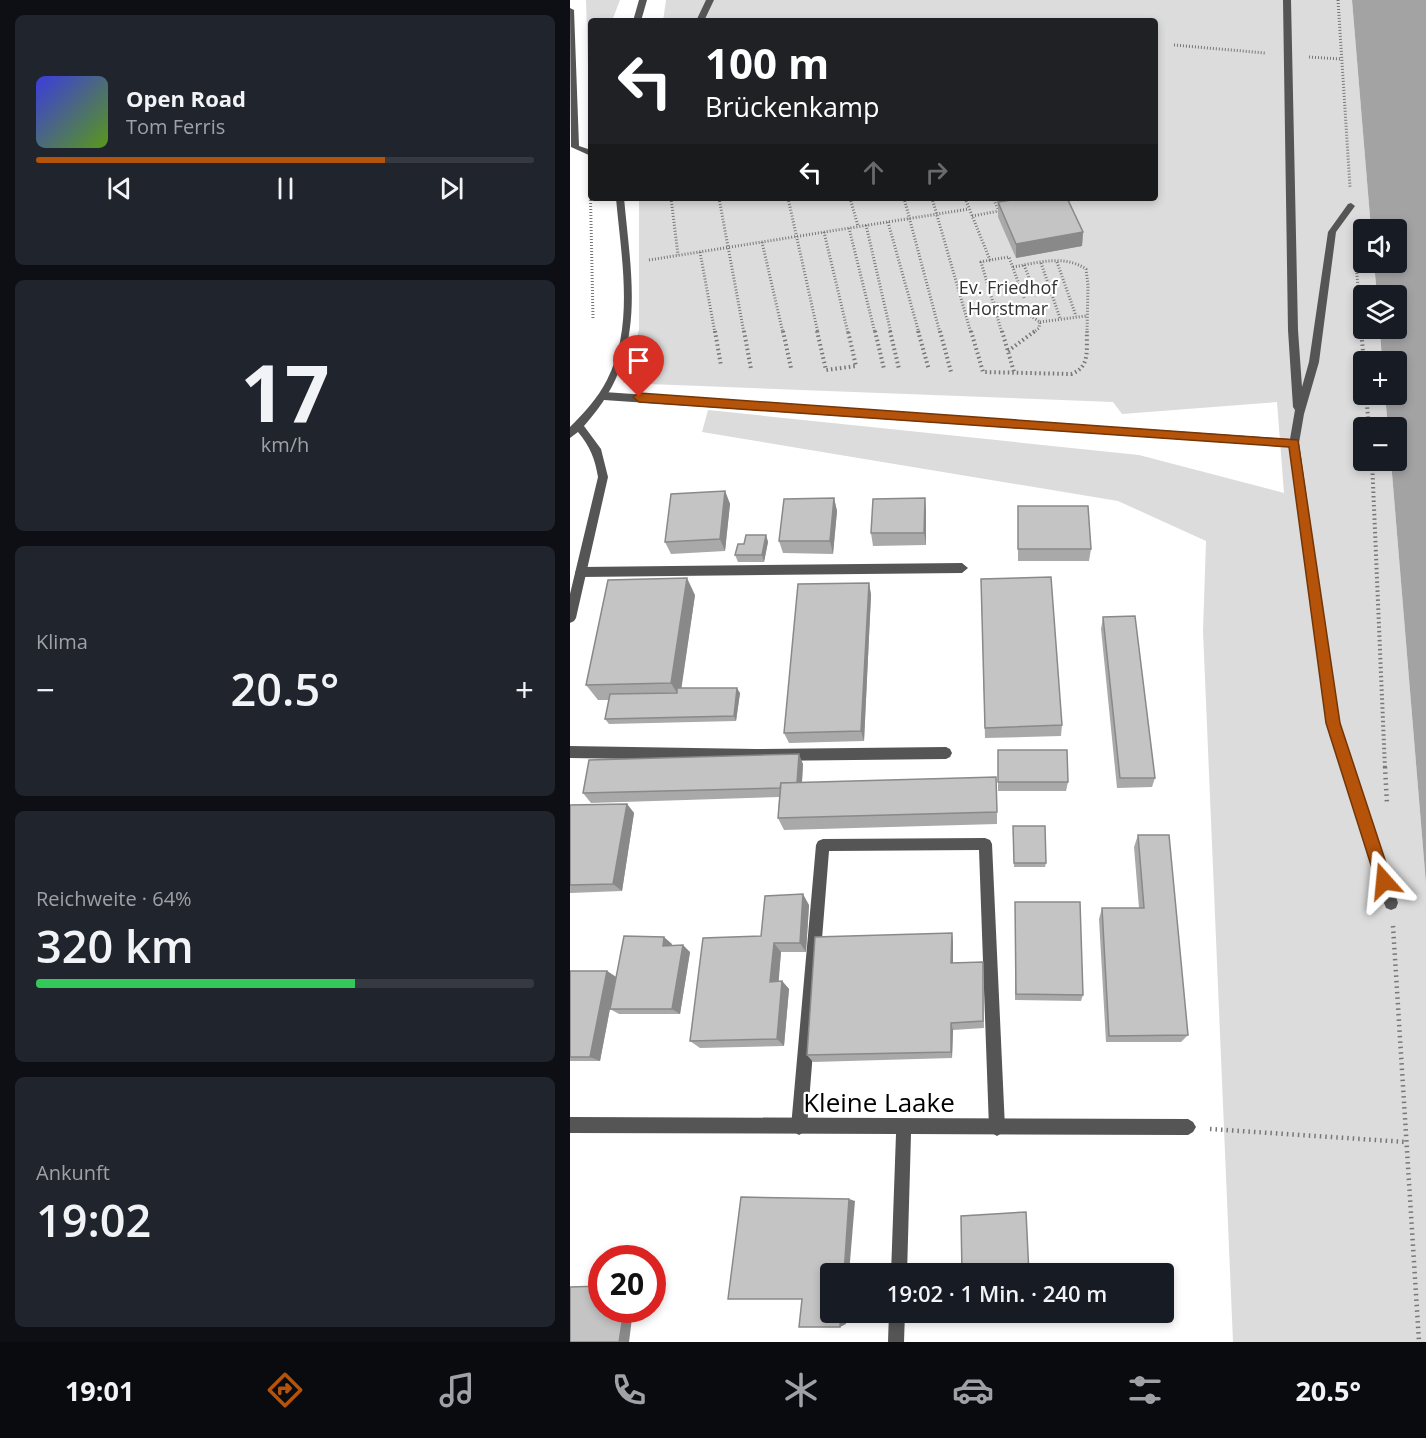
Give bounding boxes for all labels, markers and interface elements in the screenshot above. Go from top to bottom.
text: 100 m [705,34,829,91]
icon: left [606,42,684,120]
text: Open Road [126,83,246,113]
text: Brückenkamp [705,88,880,125]
text: Tom Ferris [126,113,225,140]
icon: left [794,156,827,189]
icon: ahead [857,156,890,189]
icon: right [920,156,953,189]
icon: previous [103,172,136,205]
icon: pause [269,172,302,205]
icon: next [435,172,468,205]
map controls [1353,219,1407,471]
button: sound [1353,219,1407,273]
park label: Ev. Friedhof Horstmar [959,275,1058,320]
button: layers [1353,285,1407,339]
pin [613,335,664,397]
text: 17 [240,339,330,445]
icon: arrive [622,344,655,377]
button: + [1353,351,1407,405]
button: − [1353,417,1407,471]
text: km/h [261,431,309,458]
text: Klima [36,628,88,655]
text: 20.5° [231,658,339,719]
text: − [36,667,55,712]
text: + [515,667,534,712]
position arrow [1352,849,1416,913]
text: Reichweite · 64% [36,885,192,912]
text: 320 km [36,915,194,976]
street label: Kleine Laake [803,1084,955,1120]
text: Ankunft [36,1159,110,1186]
text: 19:02 [36,1189,151,1250]
speed limit sign: 20 [588,1245,666,1323]
text: 19:02 · 1 Min. · 240 m [887,1278,1107,1308]
icon: directions [264,1369,306,1411]
icon: music [436,1369,478,1411]
icon: phone [608,1369,650,1411]
icon: climate [780,1369,822,1411]
icon: car [952,1369,994,1411]
icon: filters [1124,1369,1166,1411]
text: 19:01 [65,1372,134,1409]
text: 20.5° [1295,1372,1361,1409]

